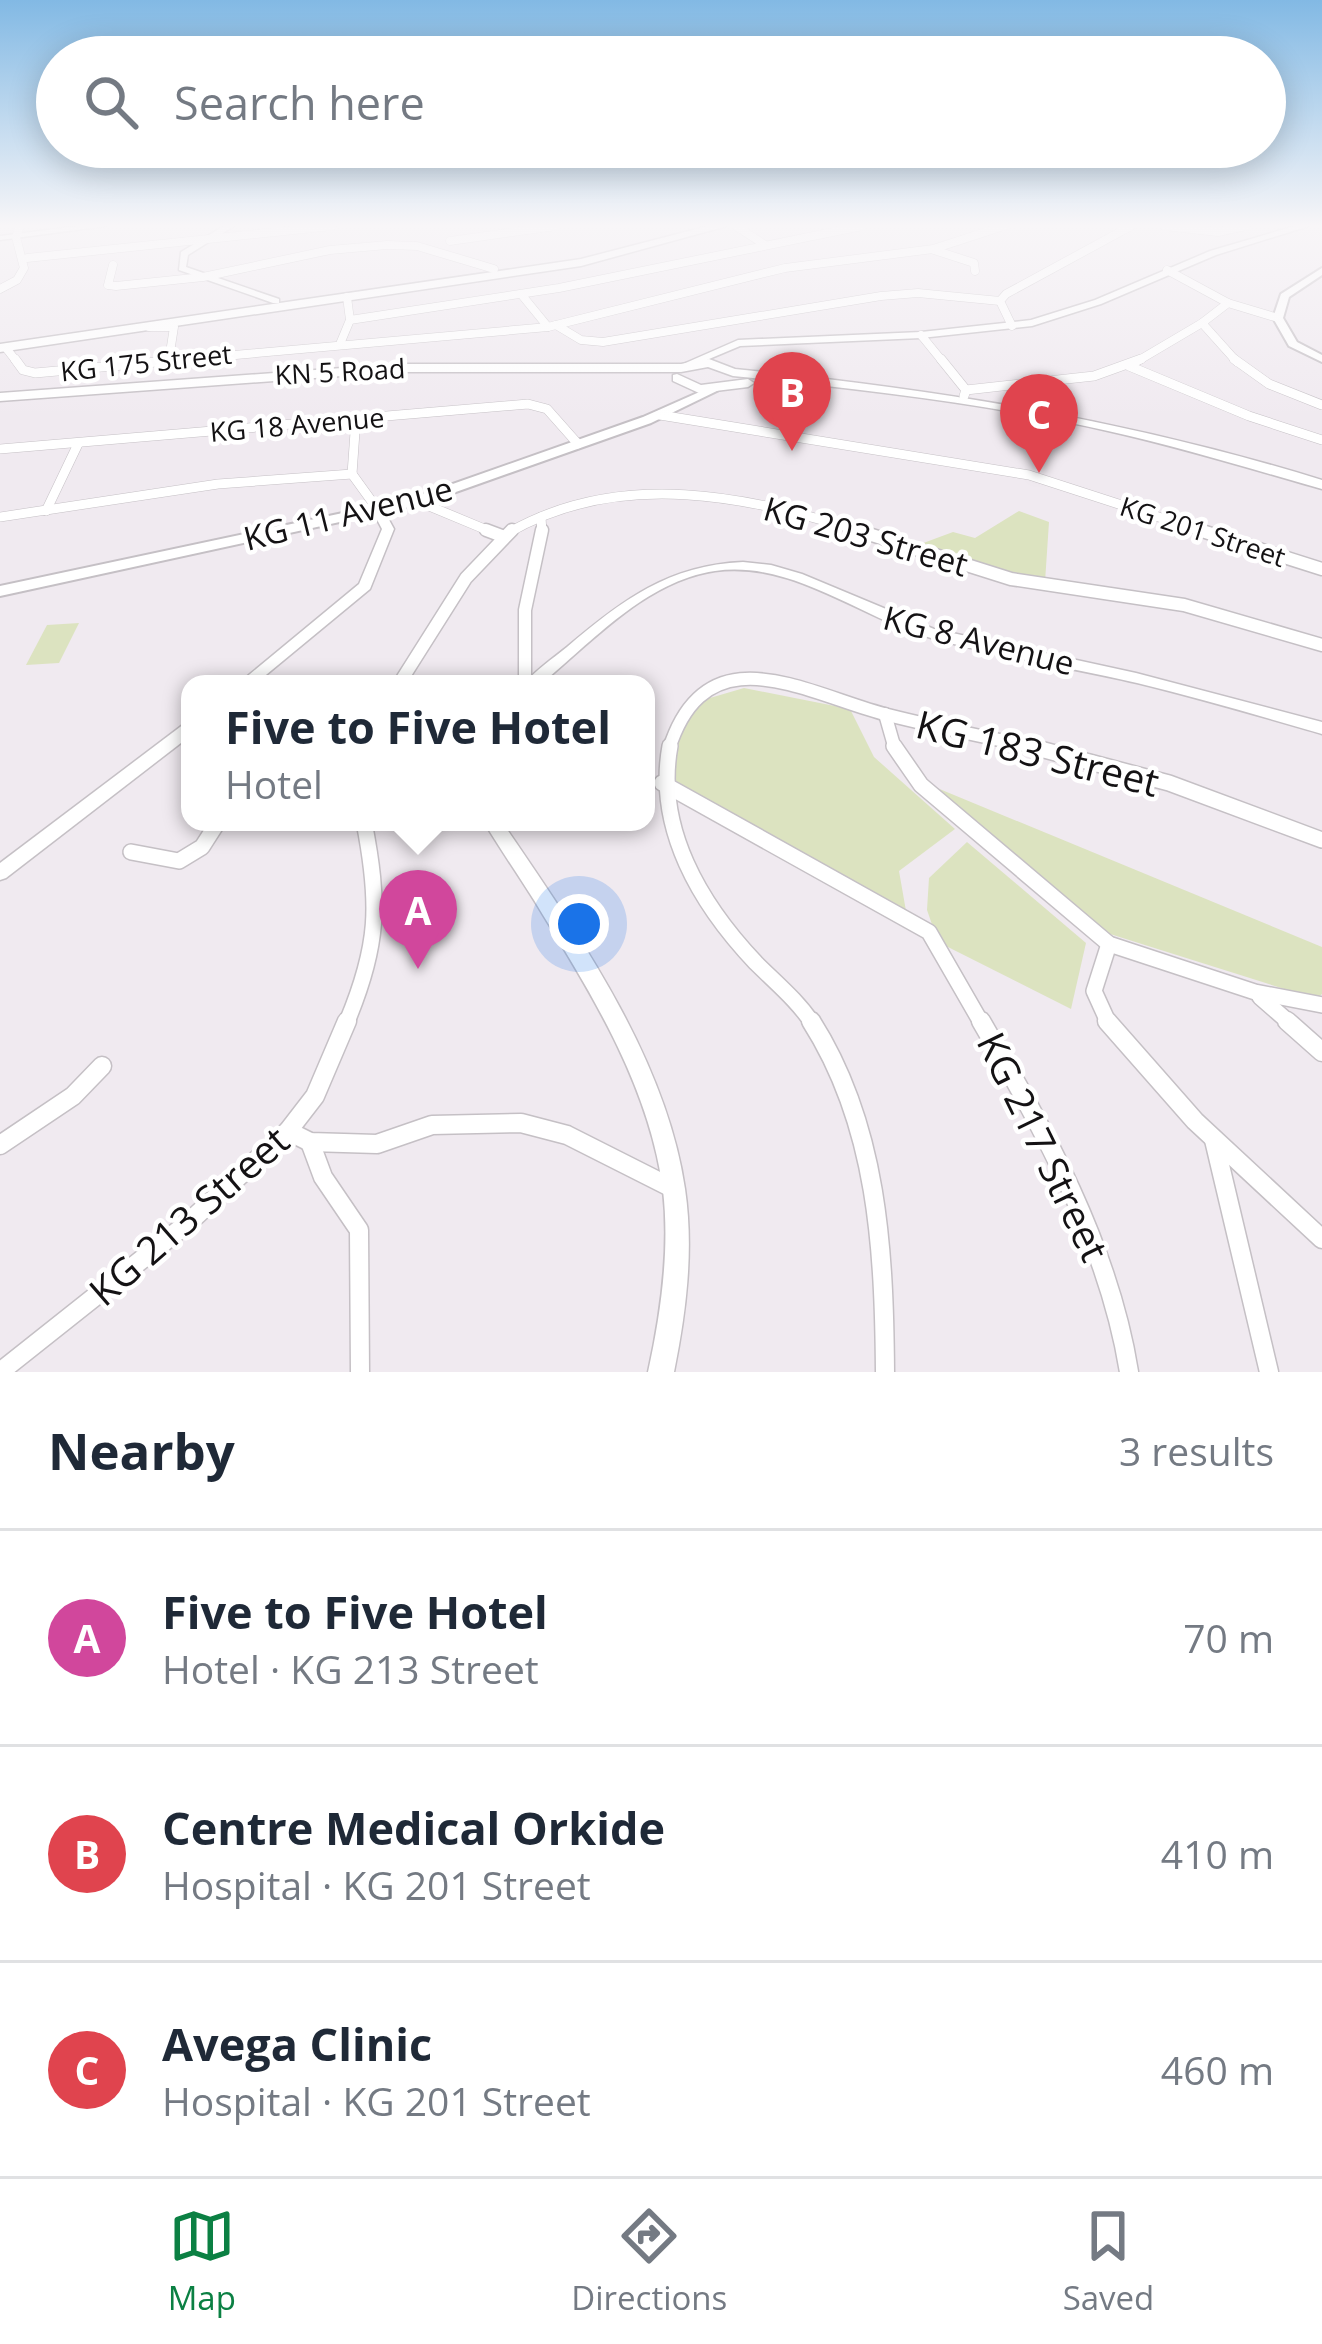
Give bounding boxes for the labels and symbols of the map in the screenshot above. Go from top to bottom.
street label: KG 175 Street [59,335,233,389]
street label: KN 5 Road [274,349,406,393]
pin: B [753,352,831,451]
pin: C [1000,374,1078,473]
street label: KG 18 Avenue [208,398,386,450]
street label: KG 11 Avenue [239,465,457,561]
street label: KG 203 Street [759,485,973,587]
street label: KG 201 Street [1116,487,1290,575]
street label: KG 8 Avenue [879,595,1079,685]
street label: KG 183 Street [911,696,1165,808]
pin: A [379,870,457,969]
your location [549,894,609,954]
street label: KG 217 Street [966,1023,1122,1269]
street label: KG 213 Street [77,1114,299,1316]

